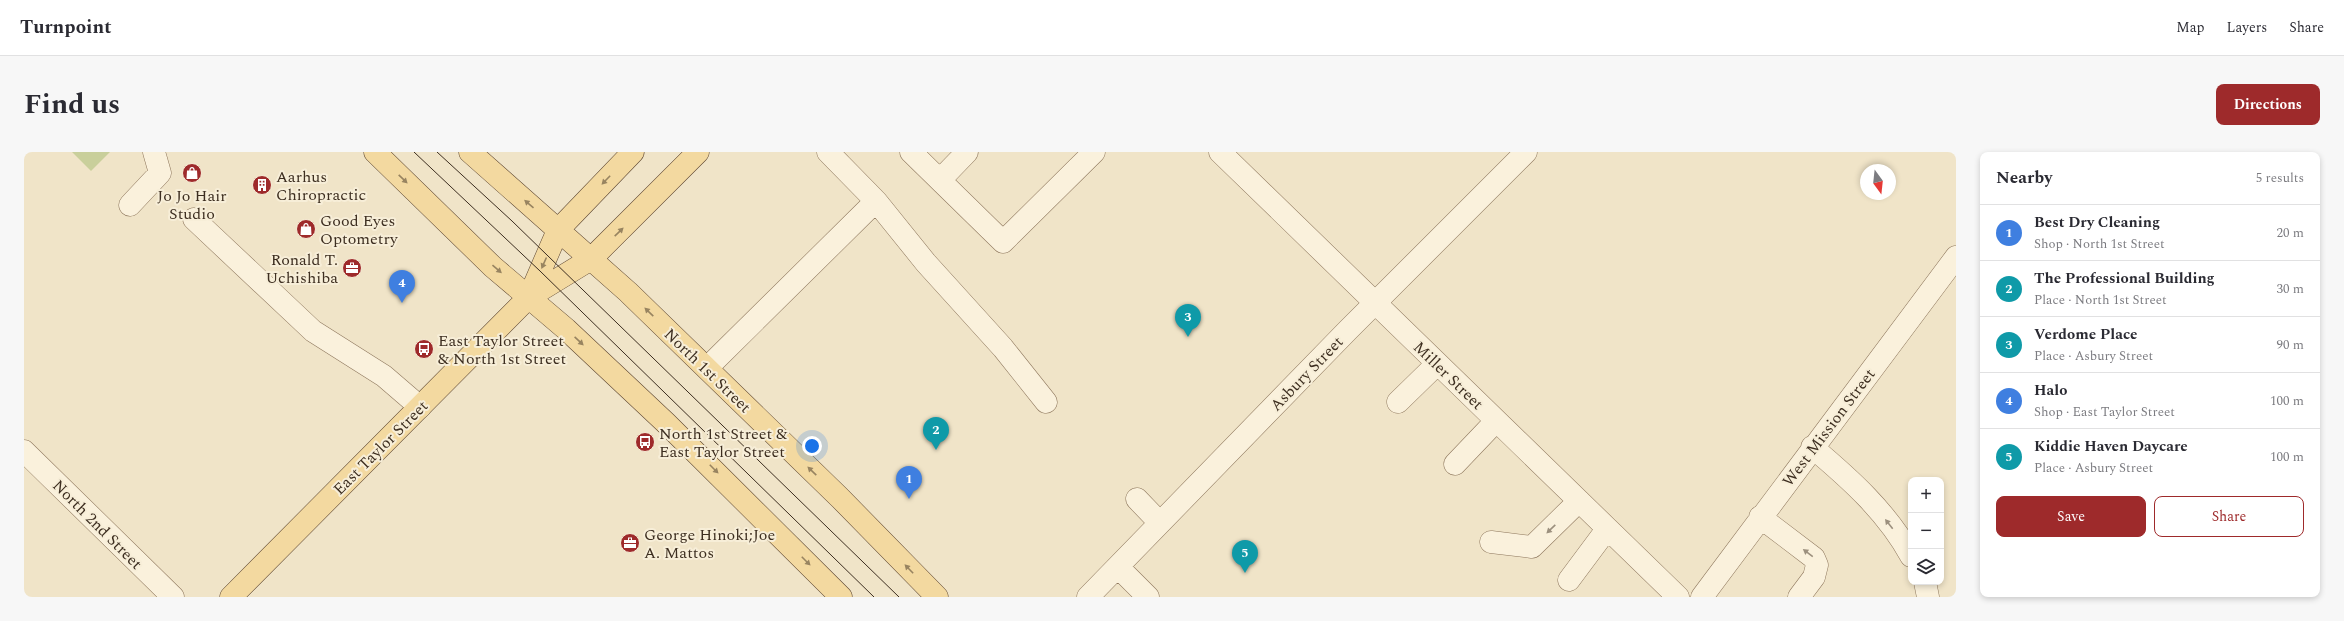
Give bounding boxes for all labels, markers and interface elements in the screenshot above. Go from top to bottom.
text: Turnpoint [20,13,112,42]
text: Map [2176,17,2205,38]
text: Layers [2227,17,2267,38]
text: Share [2289,17,2324,38]
text: Find us [24,83,120,126]
button: Directions [2216,84,2320,125]
shop icon: Jo Jo Hair Studio [181,162,203,184]
north arrow [1860,164,1896,200]
place label: Aarhus Chiropractic [276,165,366,207]
text: Nearby [1996,165,2052,191]
text: 5 results [2256,168,2304,188]
building icon: Aarhus Chiropractic [251,174,273,196]
one-way arrow [398,174,408,184]
one-way arrow [601,175,610,185]
place label: Jo Jo Hair Studio [157,184,227,226]
one-way arrow [524,200,534,209]
place label: Good Eyes Optometry [320,209,399,251]
text: Best Dry Cleaning [2034,211,2160,234]
shop icon: Good Eyes Optometry [295,218,317,240]
text: 1 [2005,223,2013,243]
text: 20 m [2277,223,2304,243]
one-way arrow [614,227,624,237]
text: Shop · North 1st Street [2034,234,2165,254]
place label: Ronald T. Uchishiba [265,248,338,290]
office icon: Ronald T. Uchishiba [341,257,363,279]
one-way arrow [540,258,546,270]
one-way arrow [491,265,502,274]
text: The Professional Building [2034,267,2215,290]
pin: 4 [389,270,415,303]
text: 2 [2005,279,2013,299]
text: 30 m [2277,279,2304,299]
text: Place · North 1st Street [2034,290,2167,310]
pin: 3 [1175,304,1201,337]
one-way arrow [644,307,654,317]
street label: North 1st Street [658,323,757,419]
text: Verdome Place [2034,323,2138,346]
place label: East Taylor Street & North 1st Street [438,329,567,371]
street label: Asbury Street [1265,330,1349,417]
text: 3 [2005,335,2013,355]
text: 90 m [2277,335,2304,355]
one-way arrow [574,336,584,346]
street label: Miller Street [1408,336,1489,416]
bus stop icon: East Taylor Street & North 1st Street [413,338,435,360]
text: Place · Asbury Street [2034,346,2153,366]
street label: West Mission Street [1776,363,1881,492]
text: Halo [2034,379,2067,402]
text: 4 [2005,391,2013,411]
text: 100 m [2270,391,2304,411]
street label: East Taylor Street [328,394,434,501]
text: Shop · East Taylor Street [2034,402,2175,422]
pin: 2 [923,417,949,450]
place label: North 1st Street & East Taylor Street [659,422,788,464]
bus stop icon: North 1st Street & East Taylor Street [634,431,656,453]
text: Kiddie Haven Daycare [2034,435,2188,458]
your location [802,436,822,456]
text: 5 [2005,447,2013,467]
text: 100 m [2270,447,2304,467]
text: Place · Asbury Street [2034,458,2153,478]
one-way arrow [709,464,719,474]
one-way arrow [807,466,817,476]
pin: 1 [896,466,922,499]
street label: North 2nd Street [47,474,148,575]
map controls [1908,477,1944,585]
button: + [1908,477,1944,513]
button: Save [1996,496,2146,537]
button: Share [2154,496,2304,537]
button: − [1908,513,1944,549]
one-way arrow [1885,518,1894,529]
place label: George Hinoki;Joe A. Mattos [644,523,775,565]
one-way arrow [1546,524,1556,533]
office icon: George Hinoki;Joe A. Mattos [619,532,641,554]
pin: 5 [1232,540,1258,573]
one-way arrow [1802,549,1813,557]
button: layers [1908,549,1944,585]
one-way arrow [801,556,811,566]
one-way arrow [905,564,914,574]

